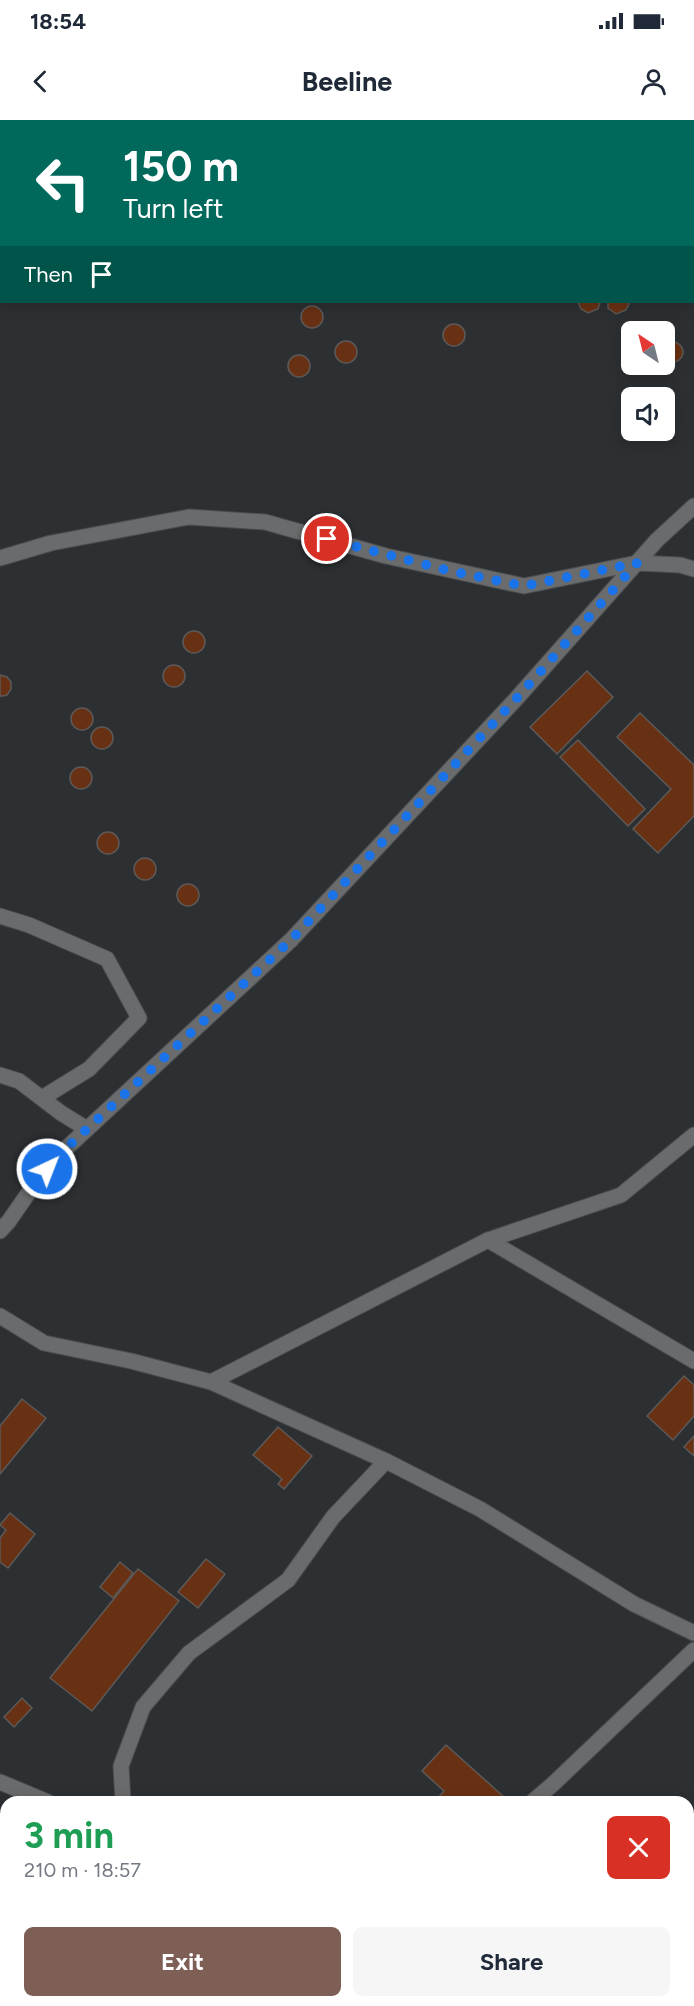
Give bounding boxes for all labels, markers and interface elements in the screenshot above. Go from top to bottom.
text: 18:54 [30,8,86,35]
icon: back [24,65,57,98]
text: Beeline [302,65,392,98]
icon: person [637,65,670,98]
text: 150 m [123,141,239,192]
icon: left [24,144,102,222]
text: Turn left [123,192,223,225]
icon: arrive [85,258,118,291]
text: Then [24,261,73,288]
north arrow [621,321,675,375]
map controls [621,321,675,441]
button: sound [621,387,675,441]
pin [301,513,352,564]
icon: arrive [310,522,343,555]
position arrow [15,1137,79,1201]
text: 3 min [24,1814,114,1857]
button: close [607,1816,670,1879]
text: 210 m · 18:57 [24,1858,141,1882]
button: Exit [24,1927,341,1996]
button: Share [353,1927,670,1996]

